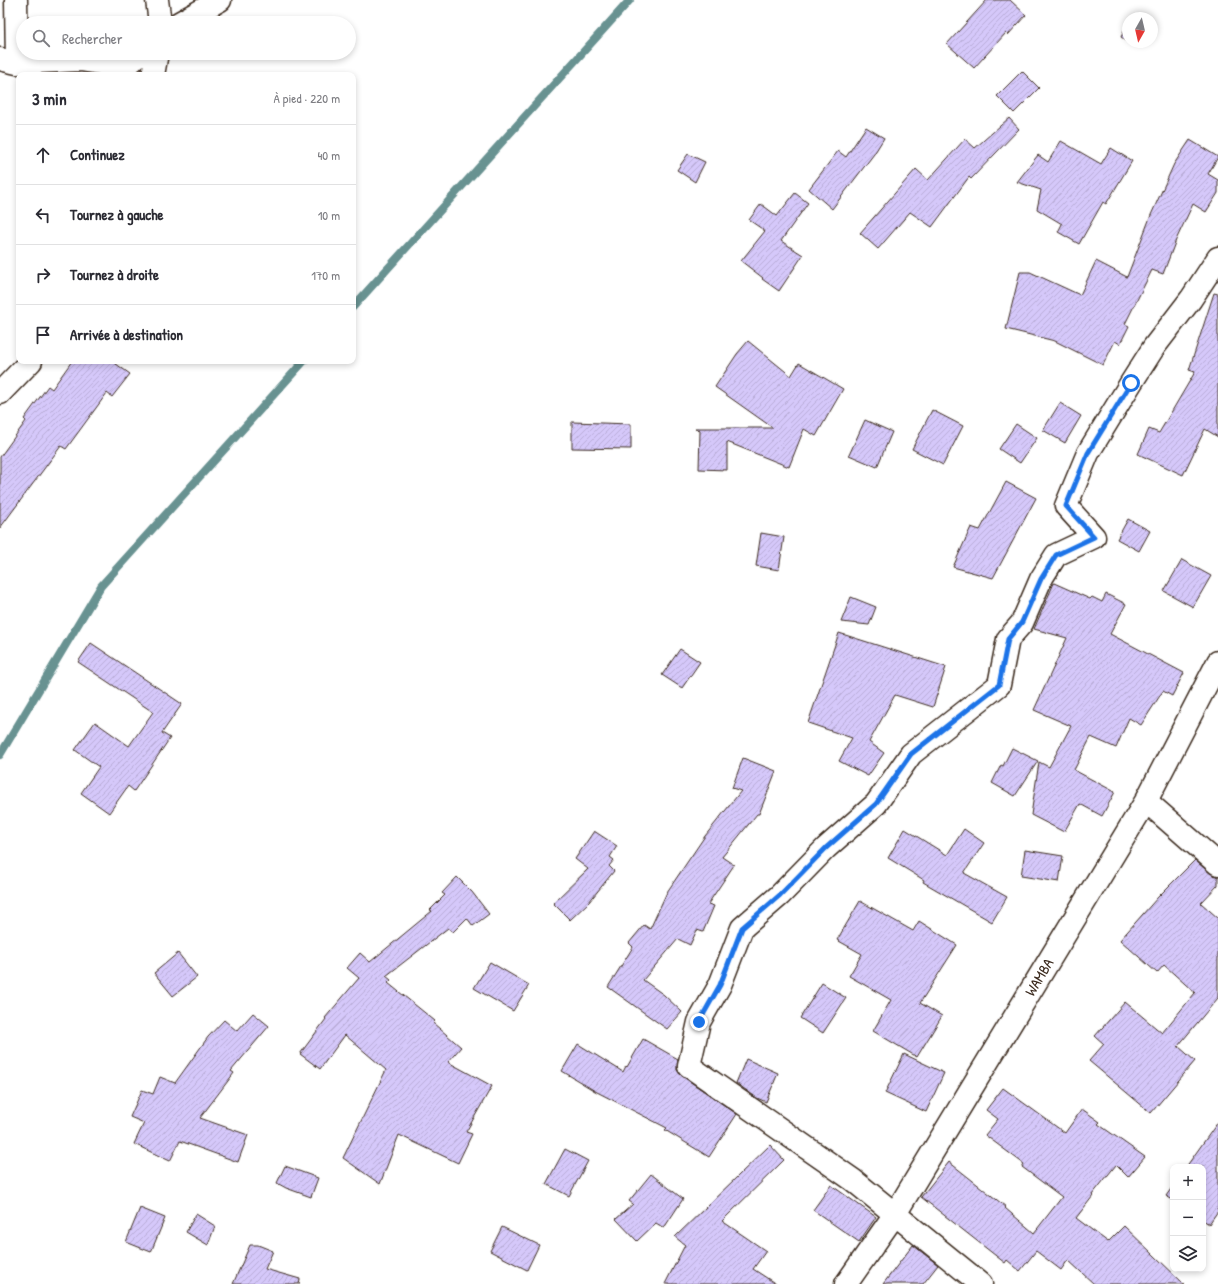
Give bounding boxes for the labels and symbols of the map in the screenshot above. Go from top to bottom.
north arrow [1122,12,1158,48]
route start [1122,374,1140,392]
street label: WAMBA [1020,954,1059,1000]
route end [690,1013,708,1031]

